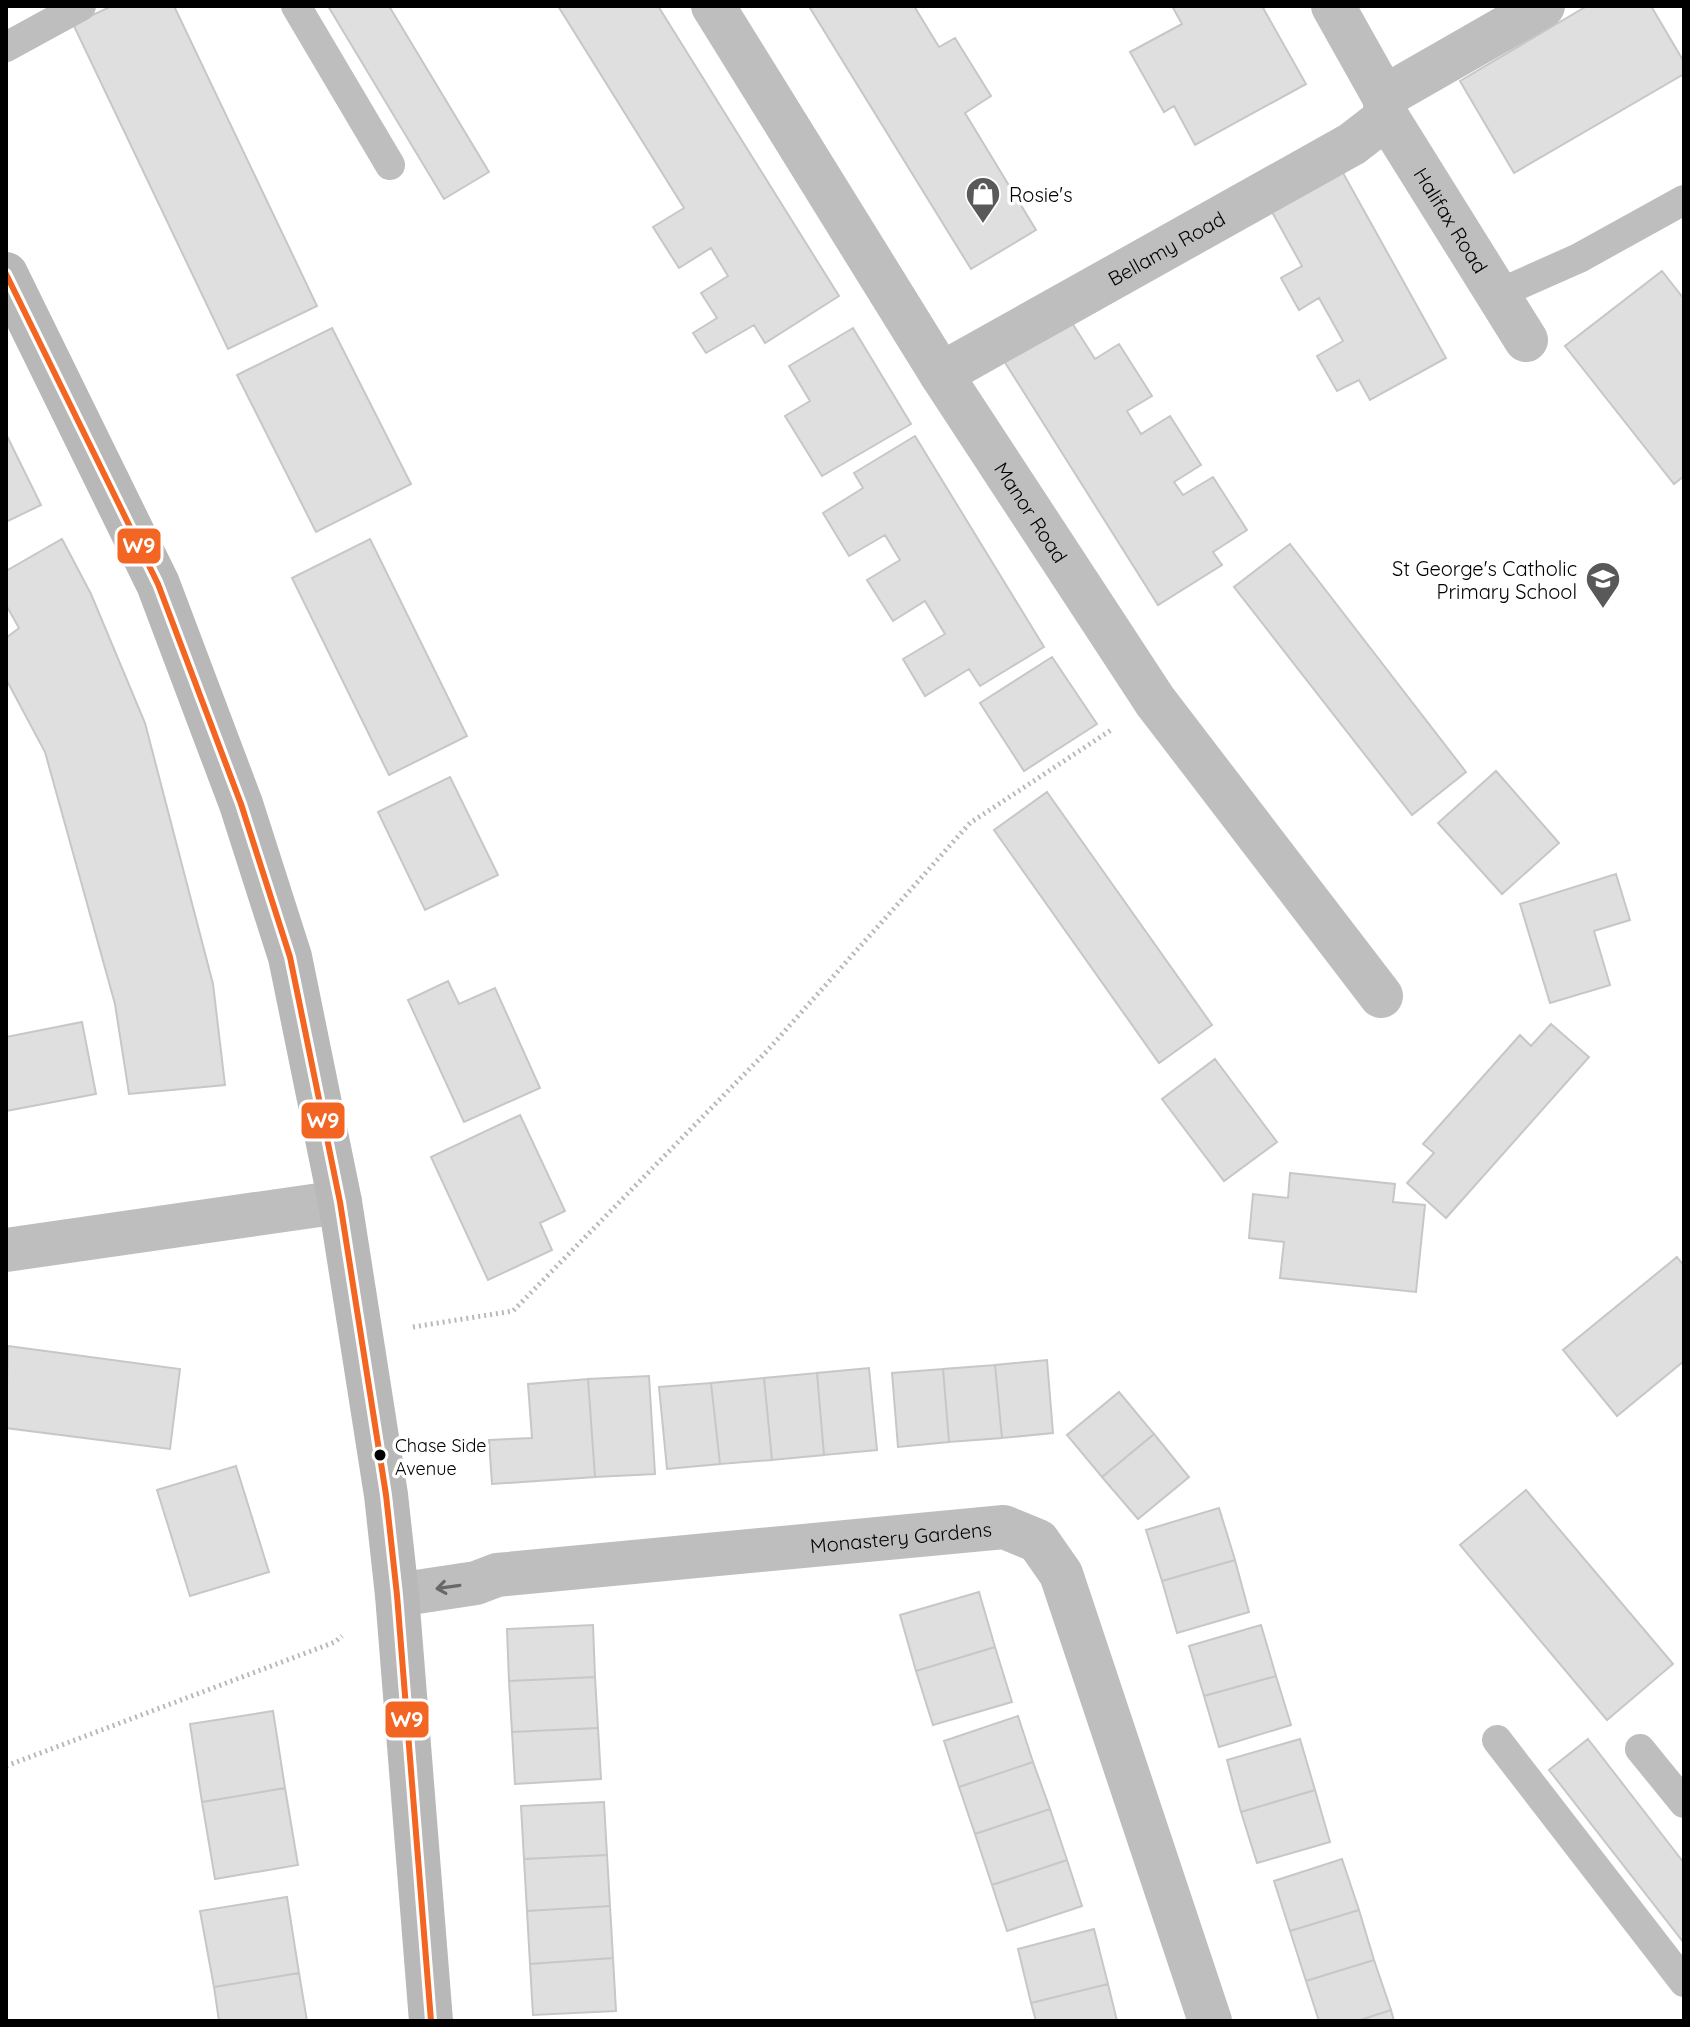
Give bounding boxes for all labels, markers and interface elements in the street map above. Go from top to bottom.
street label: Halifax Road [1409,163,1493,277]
shop icon: Rosie's [964,175,1002,225]
place label: Rosie's [1009,182,1073,207]
street label: Bellamy Road [1103,205,1229,291]
street label: Manor Road [989,457,1073,567]
line badge: W9 [116,527,162,565]
text: W9 [122,531,156,559]
place label: St George's Catholic Primary School [1392,556,1577,604]
school or university icon: St George's Catholic Primary School [1584,560,1622,610]
line badge: W9 [300,1101,346,1140]
text: W9 [306,1106,340,1134]
place label: Chase Side Avenue [395,1434,486,1480]
marker: Chase Side Avenue [372,1447,388,1463]
street label: Monastery Gardens [809,1516,993,1558]
one-way arrow [435,1581,461,1596]
line badge: W9 [384,1700,430,1739]
text: W9 [390,1705,424,1733]

